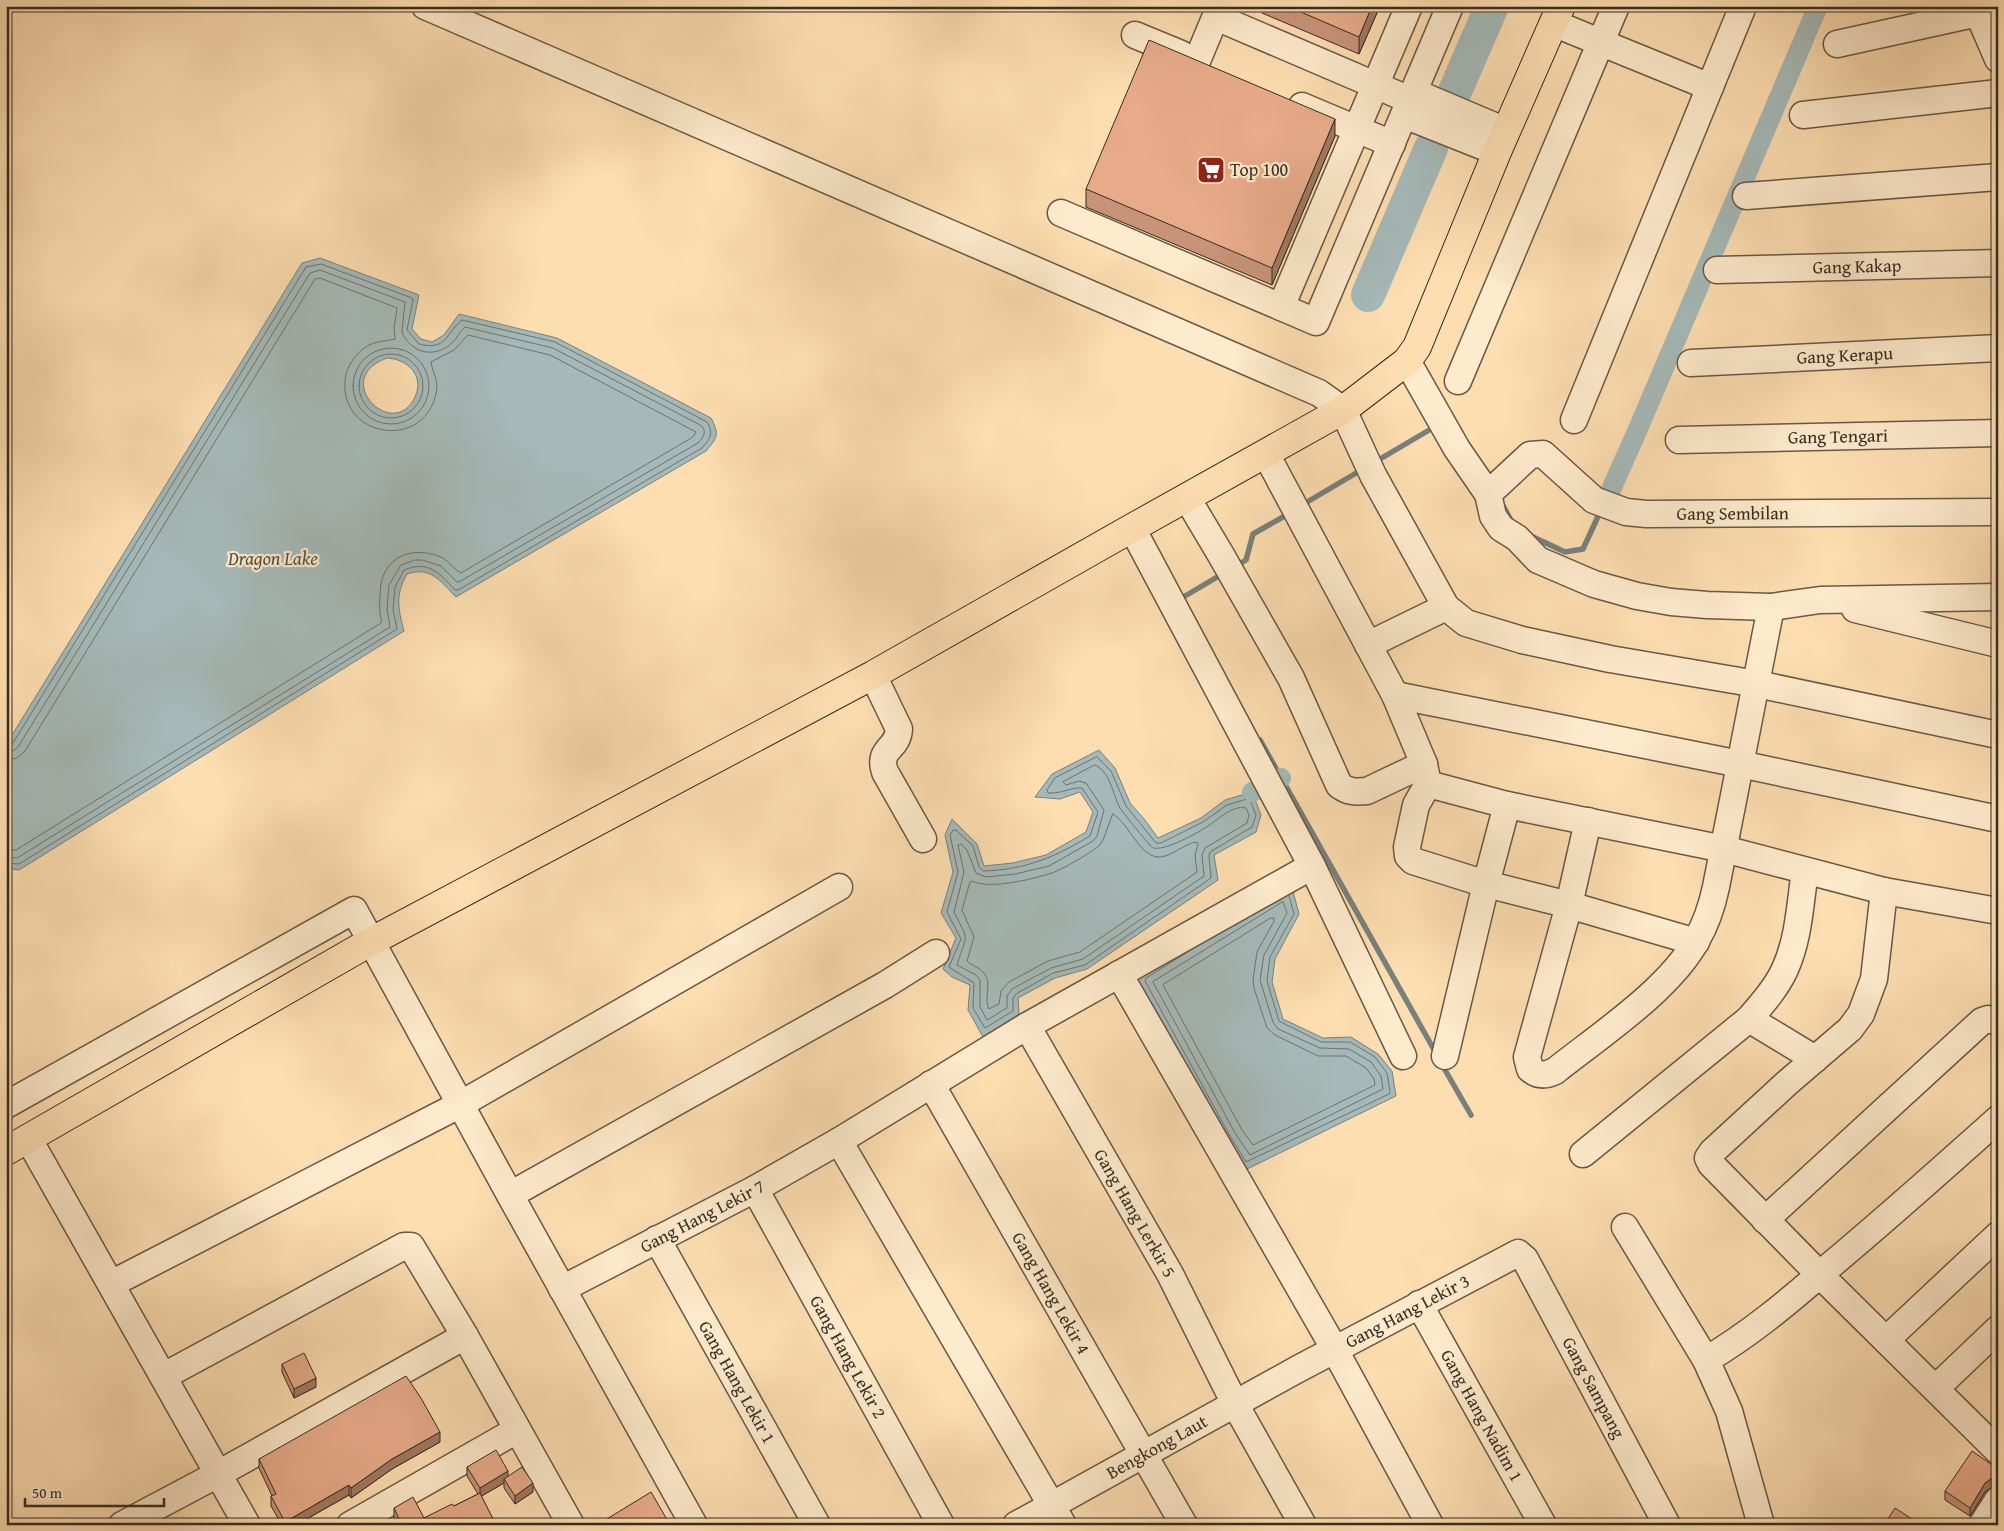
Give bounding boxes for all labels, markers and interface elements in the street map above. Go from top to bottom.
supermarket icon: Top 100 [1196,155,1226,185]
place label: Top 100 [1230,156,1289,183]
street label: Gang Kakap [1812,251,1902,281]
street label: Gang Kerapu [1796,339,1894,371]
street label: Gang Tengari [1788,421,1888,451]
street label: Gang Sembilan [1677,499,1789,527]
water label: Dragon Lake [227,544,318,572]
street label: Gang Hang Lerkir 5 [1088,1143,1183,1282]
street label: Gang Hang Lekir 7 [635,1172,769,1259]
street label: Gang Hang Lekir 4 [1006,1227,1097,1359]
street label: Gang Hang Lekir 3 [1340,1267,1474,1355]
street label: Gang Hang Lekir 2 [803,1290,893,1423]
street label: Gang Hang Lekir 1 [692,1315,783,1448]
street label: Gang Sampang [1556,1332,1632,1443]
street label: Gang Hang Nadim 1 [1434,1344,1530,1487]
street label: Bengkong Laut [1101,1407,1213,1486]
scale bar [25,1476,164,1508]
text: 50 m [32,1482,63,1503]

